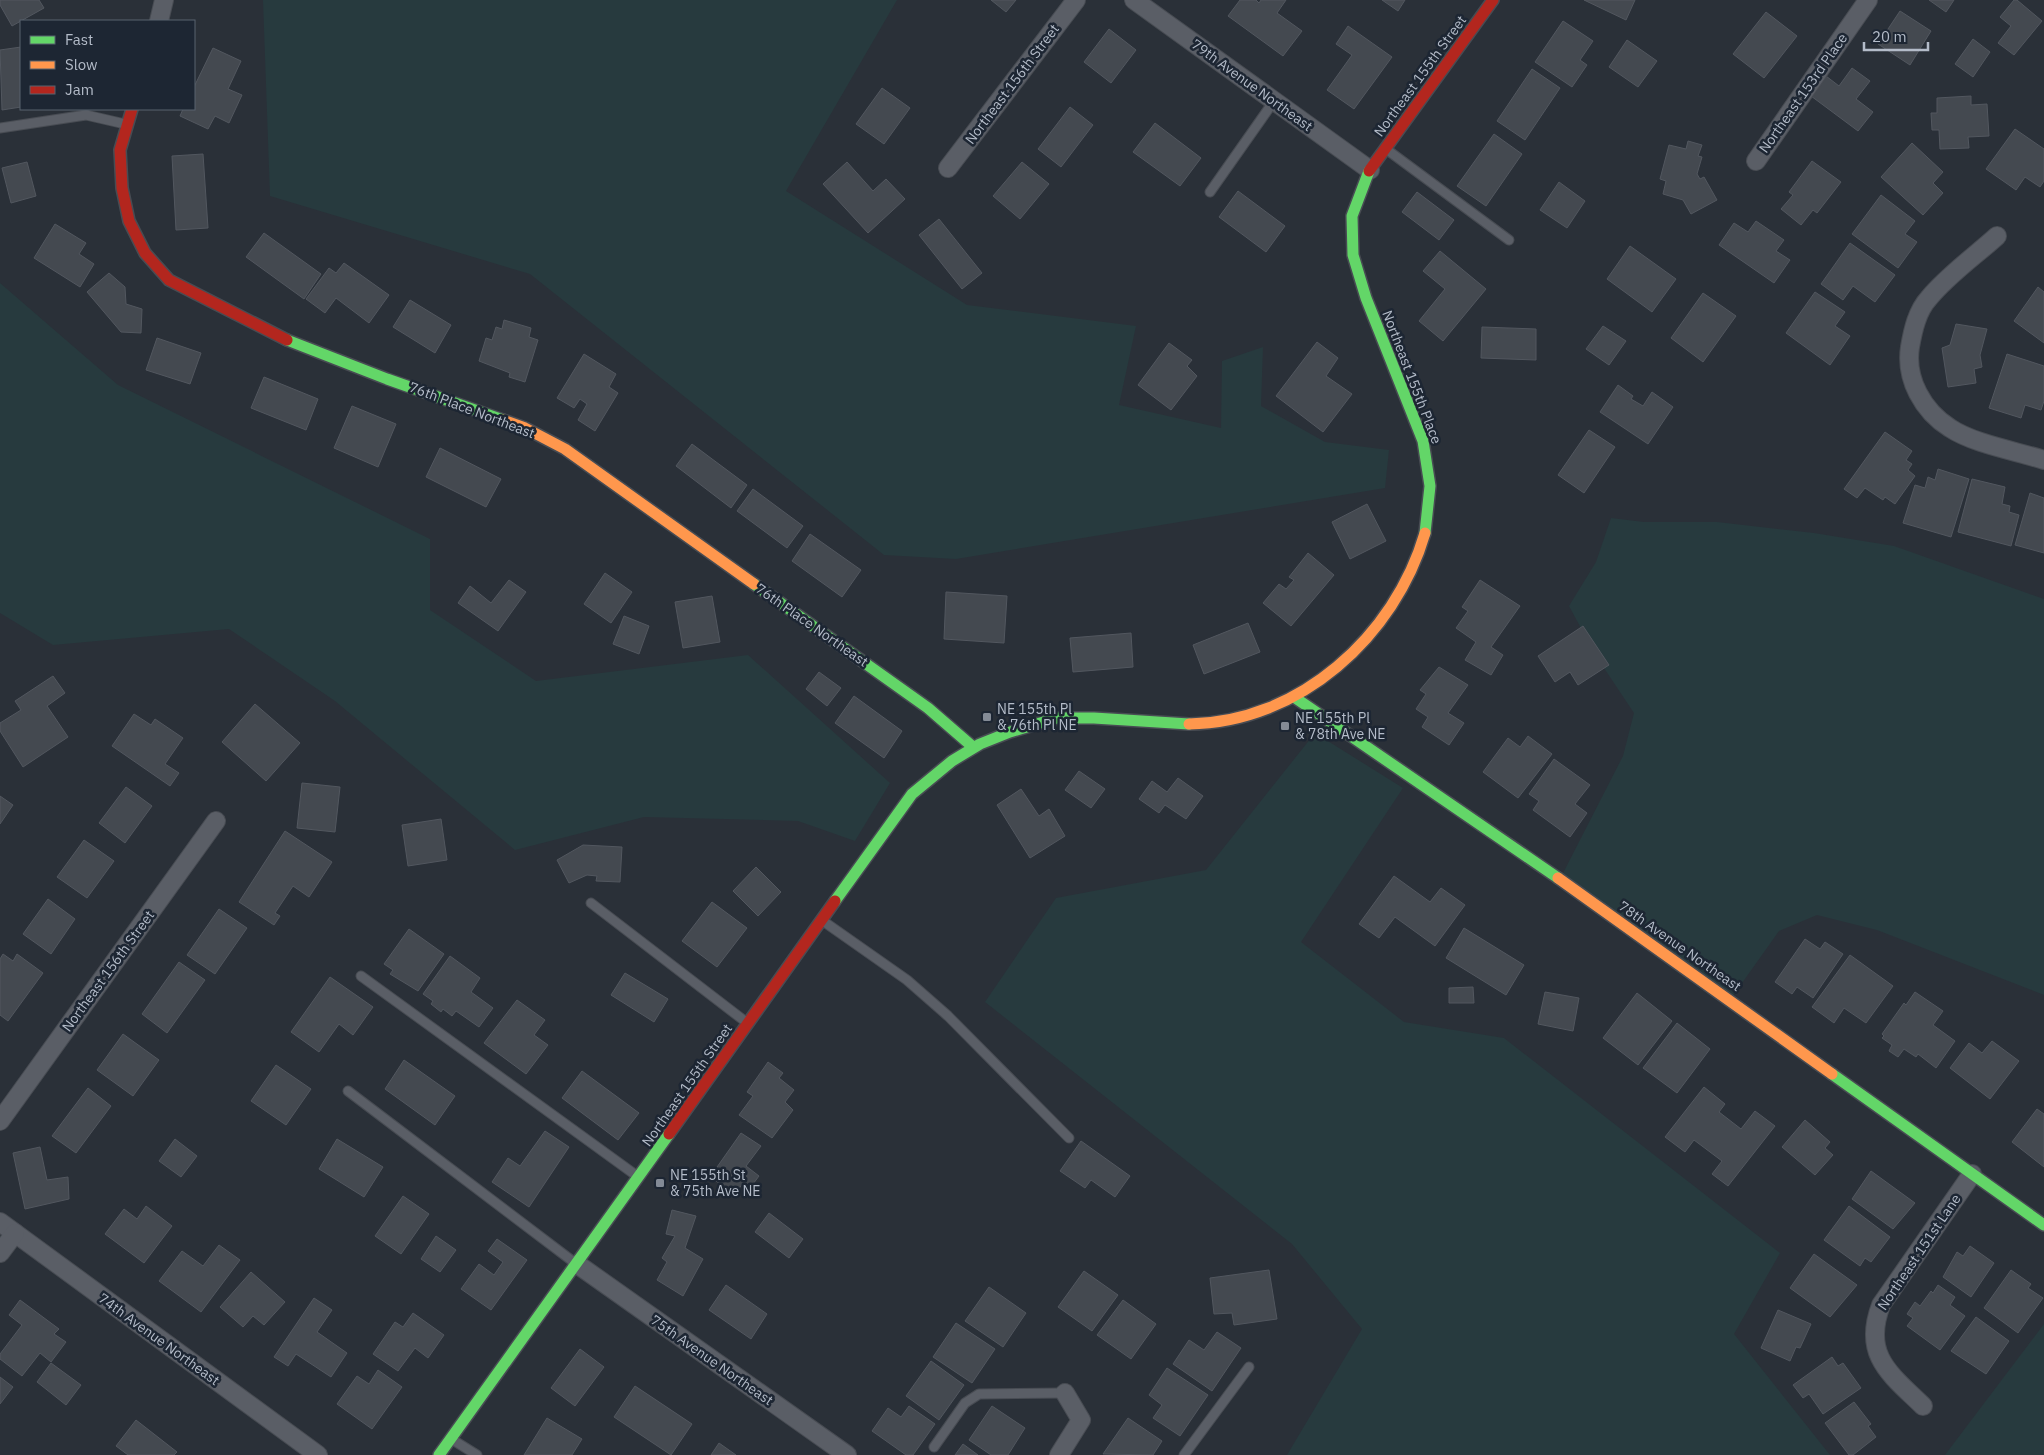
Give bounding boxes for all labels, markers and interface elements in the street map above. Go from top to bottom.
street label: Northeast 155th Street [1370,12,1470,140]
legend [20,20,195,110]
street label: Northeast 156th Street [961,20,1063,148]
scale bar [1864,20,1928,52]
text: 20 m [1872,27,1907,46]
street label: Northeast 153rd Place [1755,29,1851,156]
text: Fast [65,30,93,49]
street label: 79th Avenue Northeast [1188,35,1316,135]
text: Slow [65,55,98,74]
text: Jam [65,80,94,99]
street label: Northeast 155th Place [1378,308,1446,447]
street label: 76th Place Northeast [407,378,538,442]
street label: 76th Place Northeast [752,579,872,671]
place label: NE 155th Pl & 76th Pl NE [997,700,1077,734]
place label: NE 155th Pl & 78th Ave NE [1295,709,1386,743]
marker: NE 155th Pl & 76th Pl NE [981,711,993,723]
marker: NE 155th Pl & 78th Ave NE [1279,720,1291,732]
street label: 78th Avenue Northeast [1615,897,1745,995]
street label: Northeast 156th Street [58,907,158,1035]
street label: Northeast 155th Street [638,1020,736,1150]
place label: NE 155th St & 75th Ave NE [670,1166,761,1200]
marker: NE 155th St & 75th Ave NE [654,1177,666,1189]
street label: Northeast 151st Lane [1873,1190,1965,1313]
street label: 74th Avenue Northeast [95,1289,223,1389]
street label: 75th Avenue Northeast [647,1311,777,1409]

